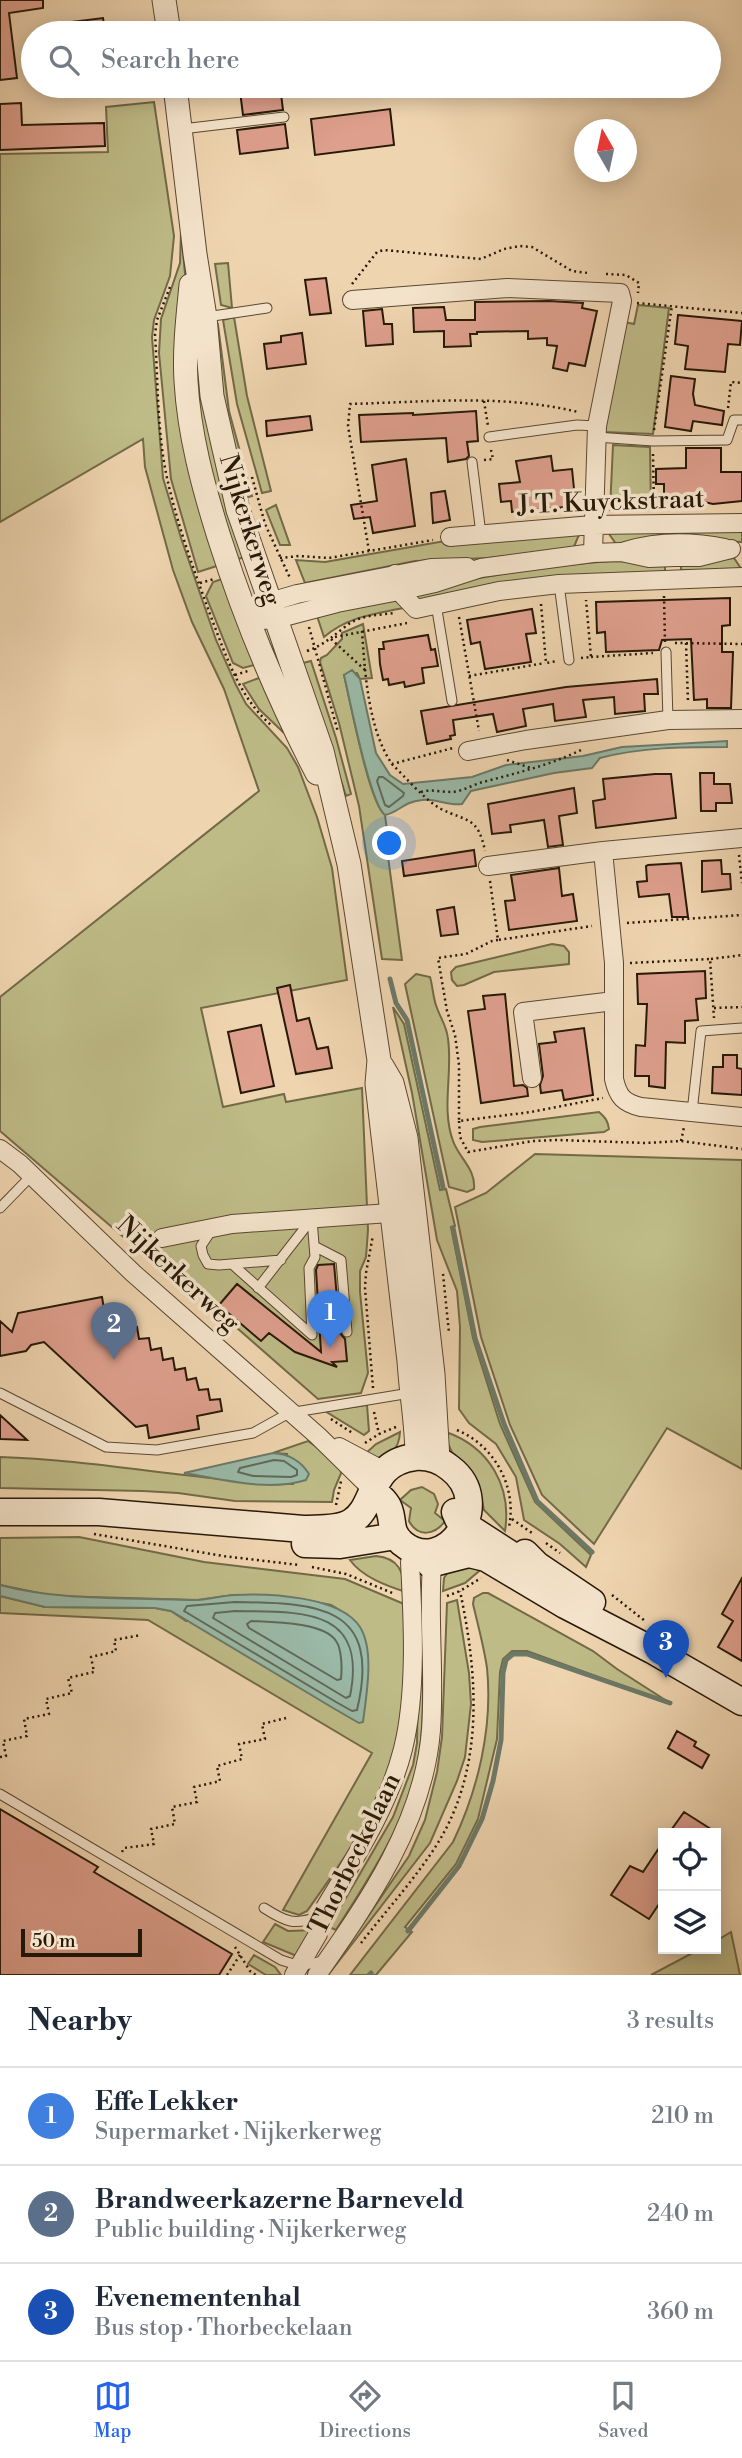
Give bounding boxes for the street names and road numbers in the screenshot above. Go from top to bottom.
street label: Nijkerkerweg [212,450,288,610]
street label: J.T. Kuyckstraat [516,483,705,521]
street label: Nijkerkerweg [110,1209,247,1339]
street label: Thorbeckelaan [302,1768,408,1940]

